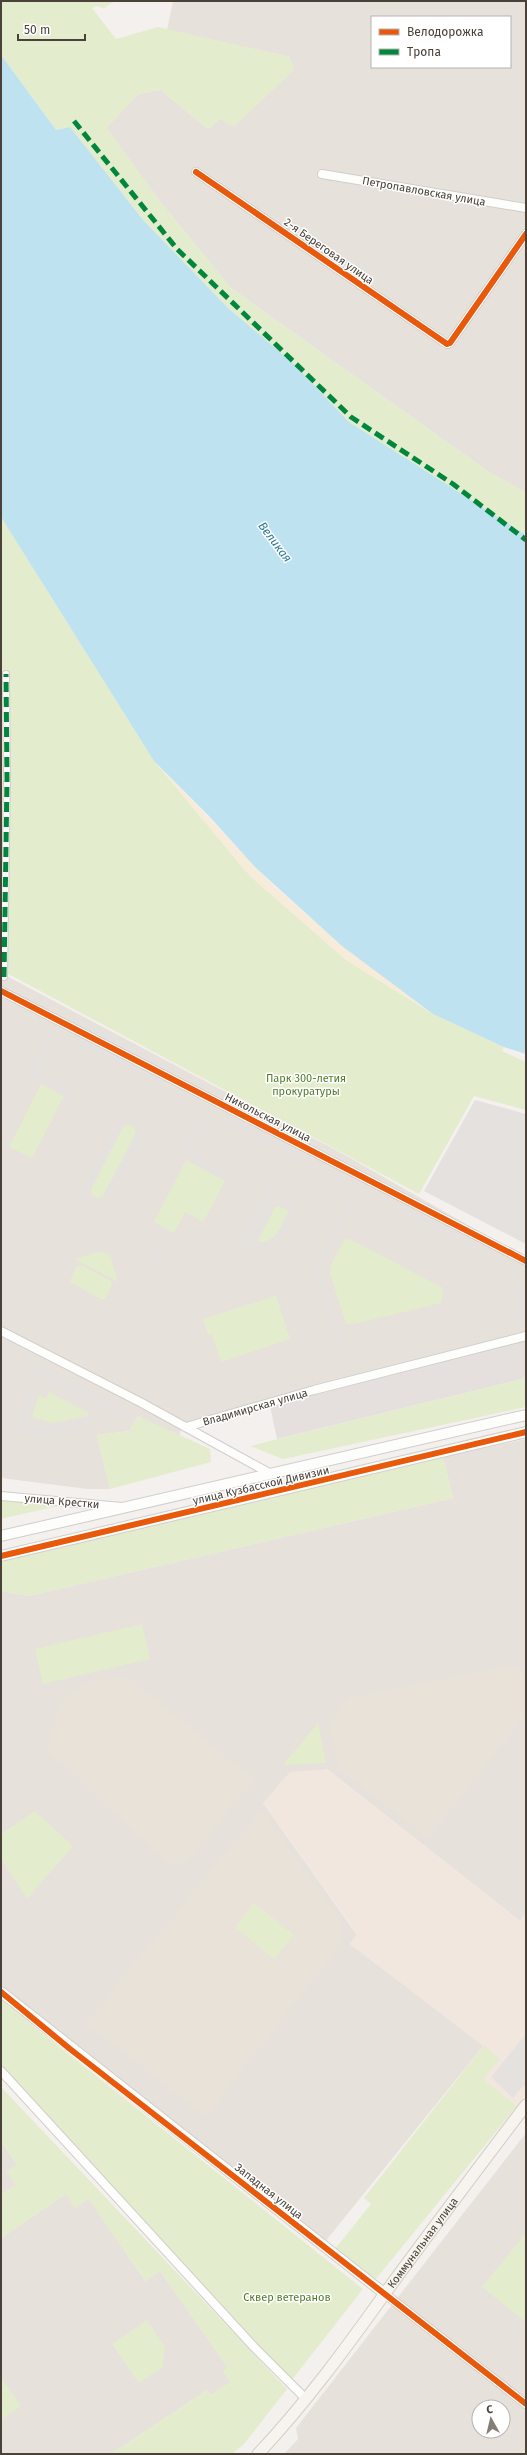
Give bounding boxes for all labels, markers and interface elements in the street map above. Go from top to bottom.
scale bar [18,16,85,42]
legend [371,16,511,68]
text: 50 m [24,23,50,37]
text: Велодорожка [407,25,483,39]
text: Тропа [407,45,441,59]
street label: Петропавловская улица [361,174,487,209]
street label: 2-я Береговая улица [282,216,376,287]
water label: Великая [255,519,295,565]
park label: Парк 300-летия прокуратуры [266,1072,346,1098]
street label: Никольская улица [223,1090,313,1145]
street label: Владимирская улица [201,1386,309,1429]
street label: улица Кузбасской Дивизии [192,1463,331,1508]
street label: улица Крестки [24,1492,100,1511]
street label: Западная улица [232,2161,305,2222]
street label: Коммунальная улица [385,2195,461,2291]
park label: Сквер ветеранов [243,2291,331,2304]
north arrow [471,2399,511,2439]
text: С [486,2403,494,2416]

